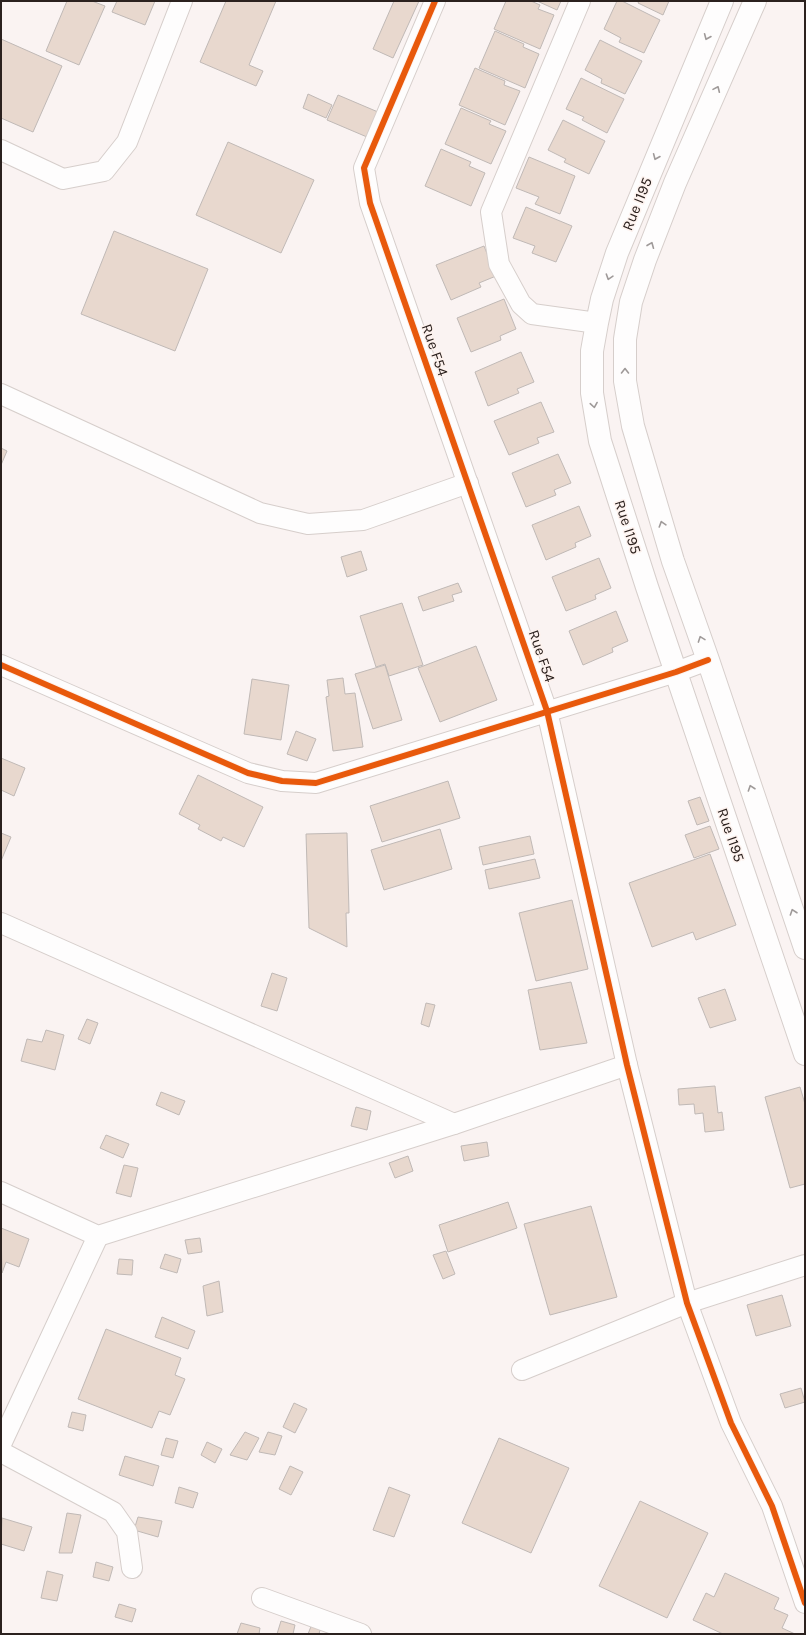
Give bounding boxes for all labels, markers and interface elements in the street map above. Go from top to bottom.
one-way arrow [704,32,712,40]
one-way arrow [712,85,720,93]
one-way arrow [653,153,661,160]
street label: Rue I195 [618,175,656,233]
one-way arrow [646,241,654,248]
one-way arrow [605,274,614,281]
street label: Rue F54 [418,321,453,379]
one-way arrow [621,368,629,374]
one-way arrow [589,402,598,408]
street label: Rue I195 [611,498,645,556]
one-way arrow [658,521,667,528]
street label: Rue F54 [525,627,560,685]
one-way arrow [697,635,705,642]
one-way arrow [748,785,756,792]
street label: Rue I195 [713,806,749,864]
one-way arrow [789,908,797,915]

